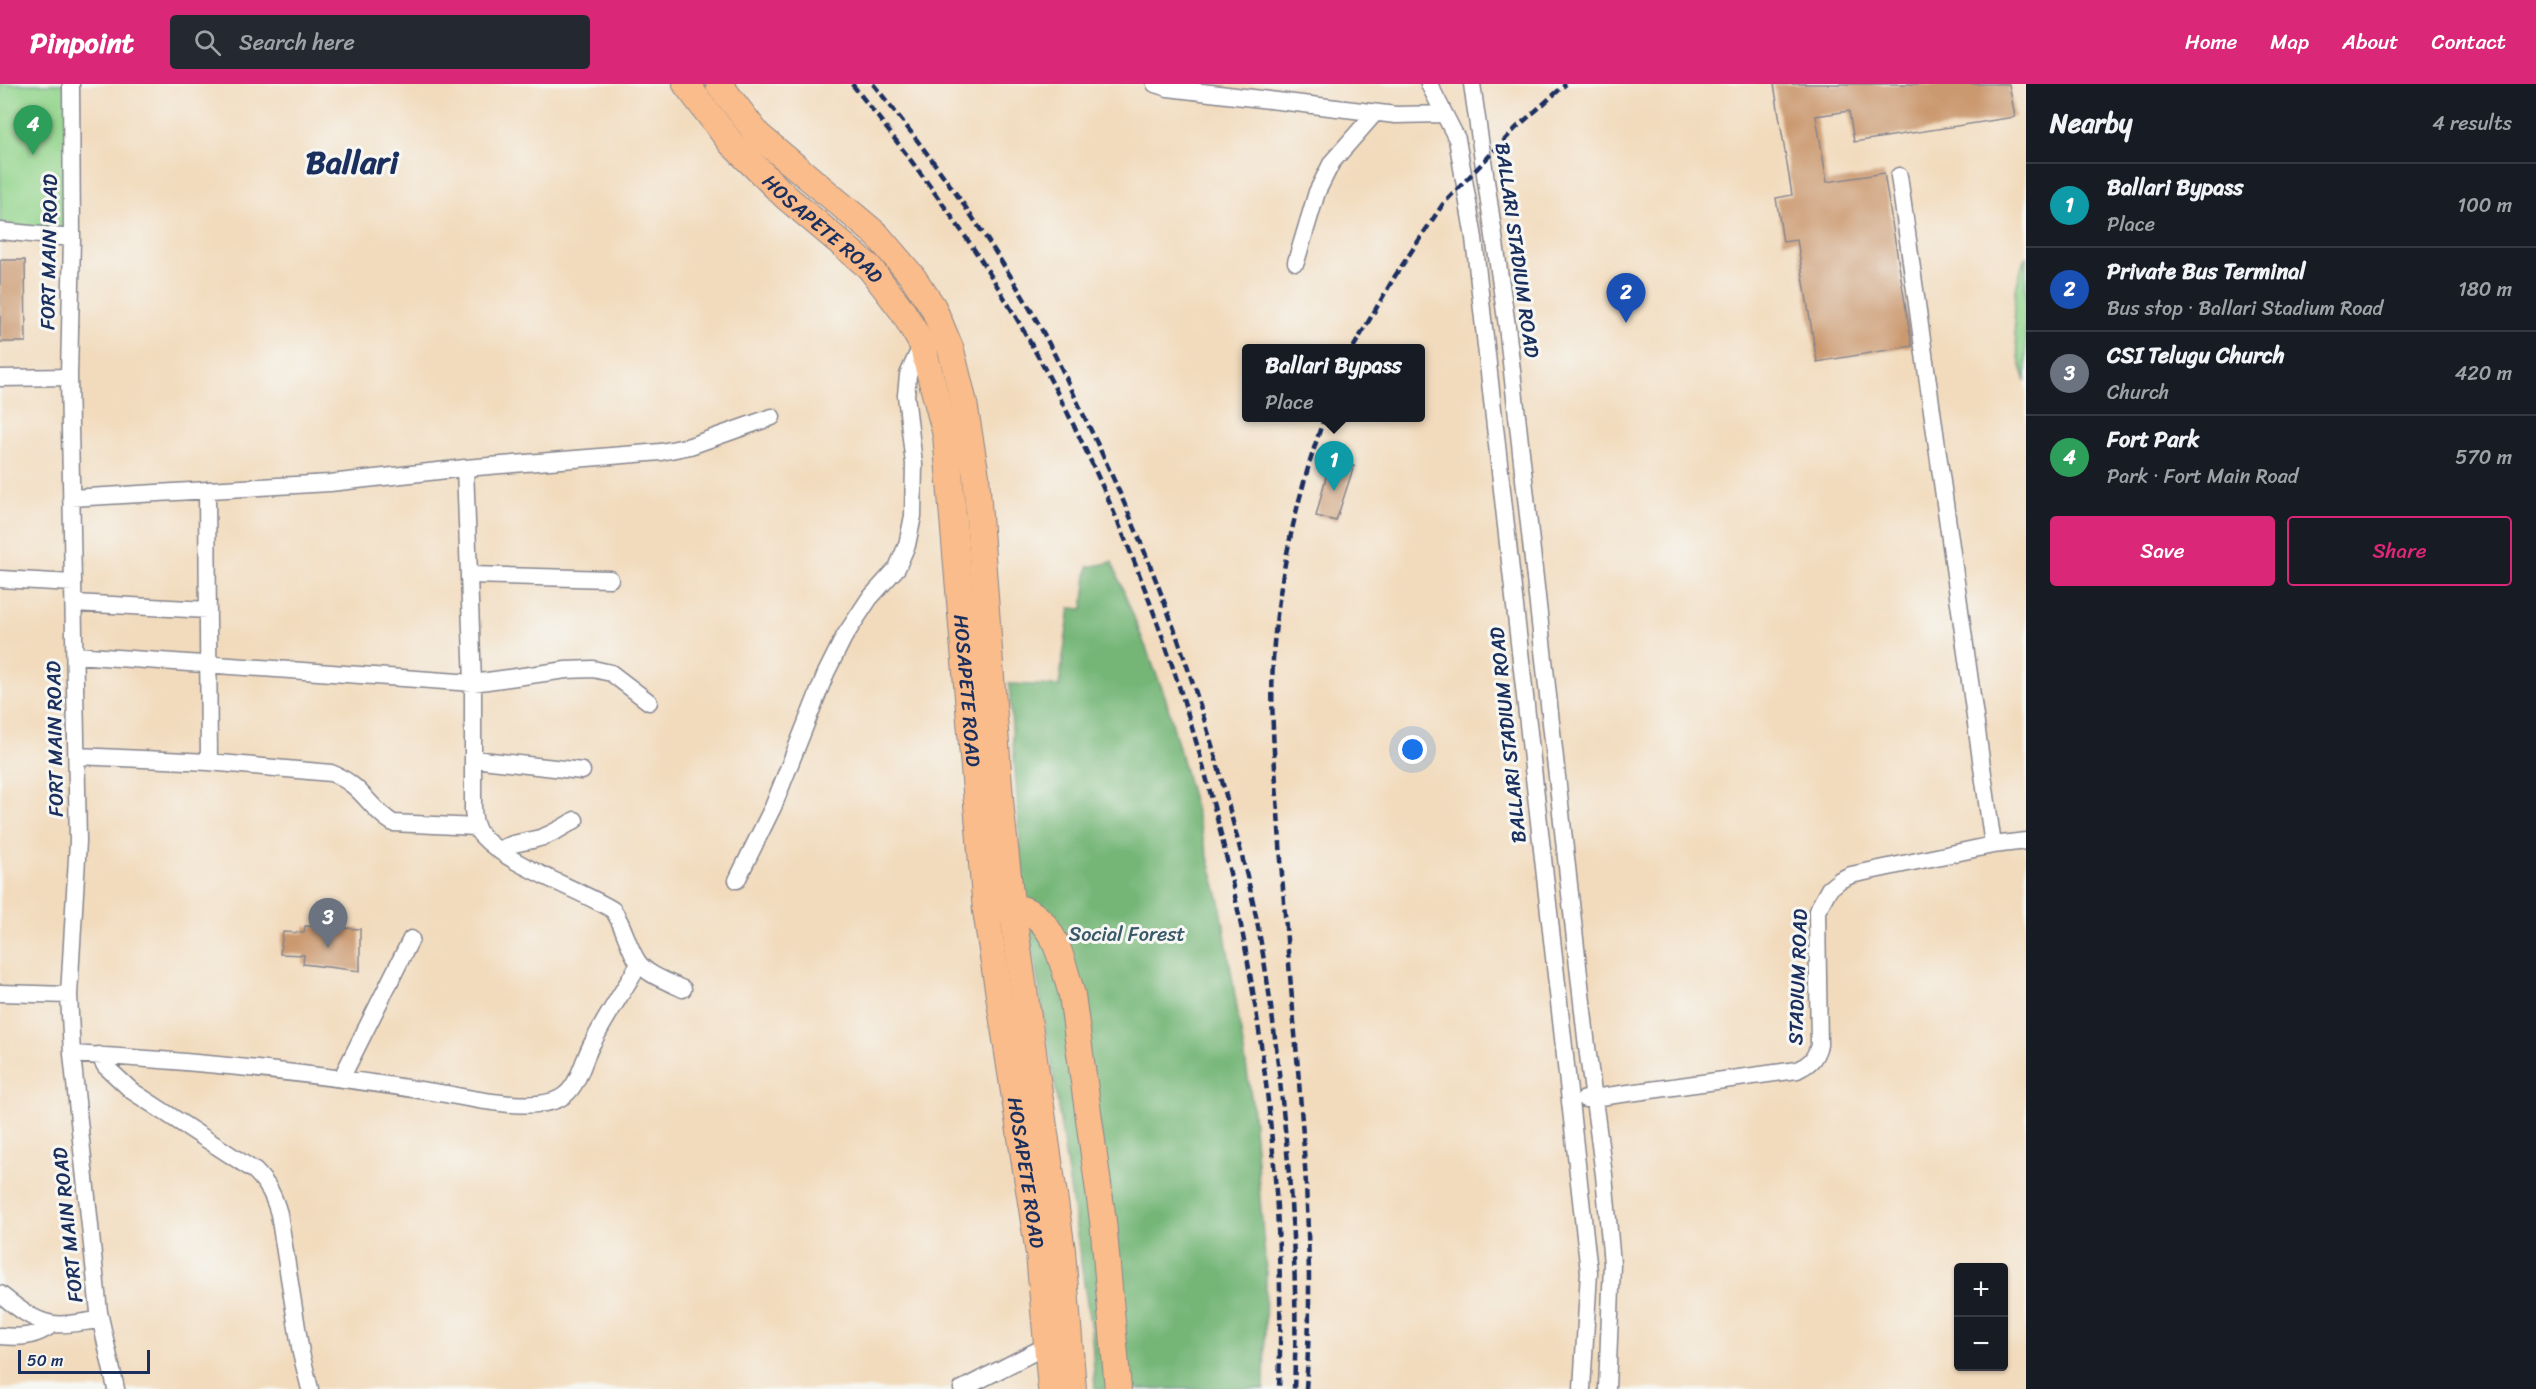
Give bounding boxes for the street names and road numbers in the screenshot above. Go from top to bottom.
street label: BALLARI STADIUM ROAD [1485,140,1549,360]
street label: HOSAPETE ROAD [754,165,893,291]
street label: FORT MAIN ROAD [30,174,68,330]
street label: HOSAPETE ROAD [944,613,991,768]
street label: BALLARI STADIUM ROAD [1479,625,1537,845]
street label: FORT MAIN ROAD [36,661,74,817]
street label: STADIUM ROAD [1778,908,1818,1046]
street label: HOSAPETE ROAD [997,1094,1055,1251]
street label: FORT MAIN ROAD [42,1146,94,1304]

